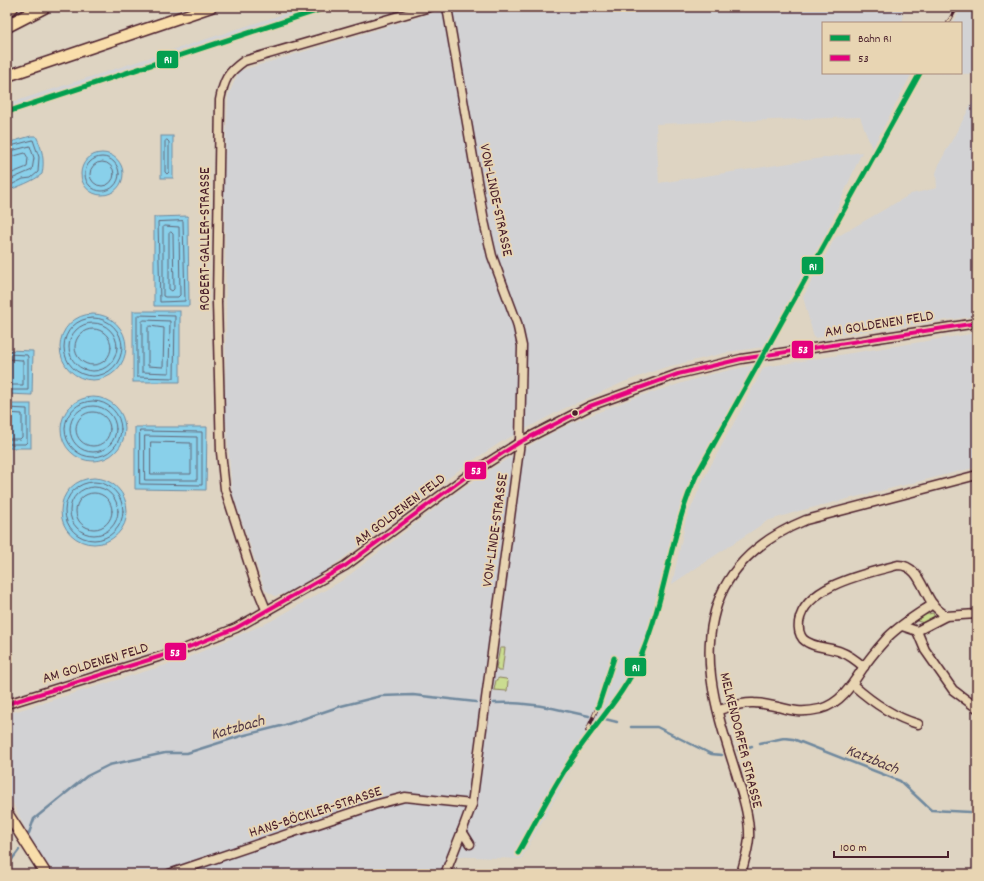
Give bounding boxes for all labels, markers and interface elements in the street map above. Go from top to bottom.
legend [822,22,962,74]
text: Bahn R1 [858,31,892,48]
line badge: R1 [156,50,179,69]
text: 53 [858,51,869,68]
text: R1 [164,53,172,69]
street label: VON-LINDE-STRASSE [472,142,518,259]
street label: ROBERT-GALLER-STRASSE [195,167,217,311]
line badge: R1 [801,256,824,275]
text: R1 [809,260,817,276]
street label: AM GOLDENEN FELD [823,305,935,344]
line badge: 53 [791,340,814,359]
text: 53 [798,343,808,359]
unlabelled marker [570,408,580,418]
line badge: 53 [464,461,487,480]
text: 53 [471,464,481,480]
street label: AM GOLDENEN FELD [350,469,451,552]
street label: VON-LINDE-STRASSE [477,472,515,588]
street label: AM GOLDENEN FELD [40,637,152,690]
line badge: 53 [164,642,187,661]
text: 53 [170,646,180,662]
line badge: R1 [624,657,647,677]
text: R1 [632,661,640,677]
street label: MELKENDORFER STRASSE [713,670,768,811]
water label: Katzbach [208,710,268,747]
water label: Katzbach [842,739,903,782]
street label: HANS-BÖCKLER-STRASSE [247,781,385,845]
scale bar [834,833,948,859]
text: 100 m [840,840,867,857]

